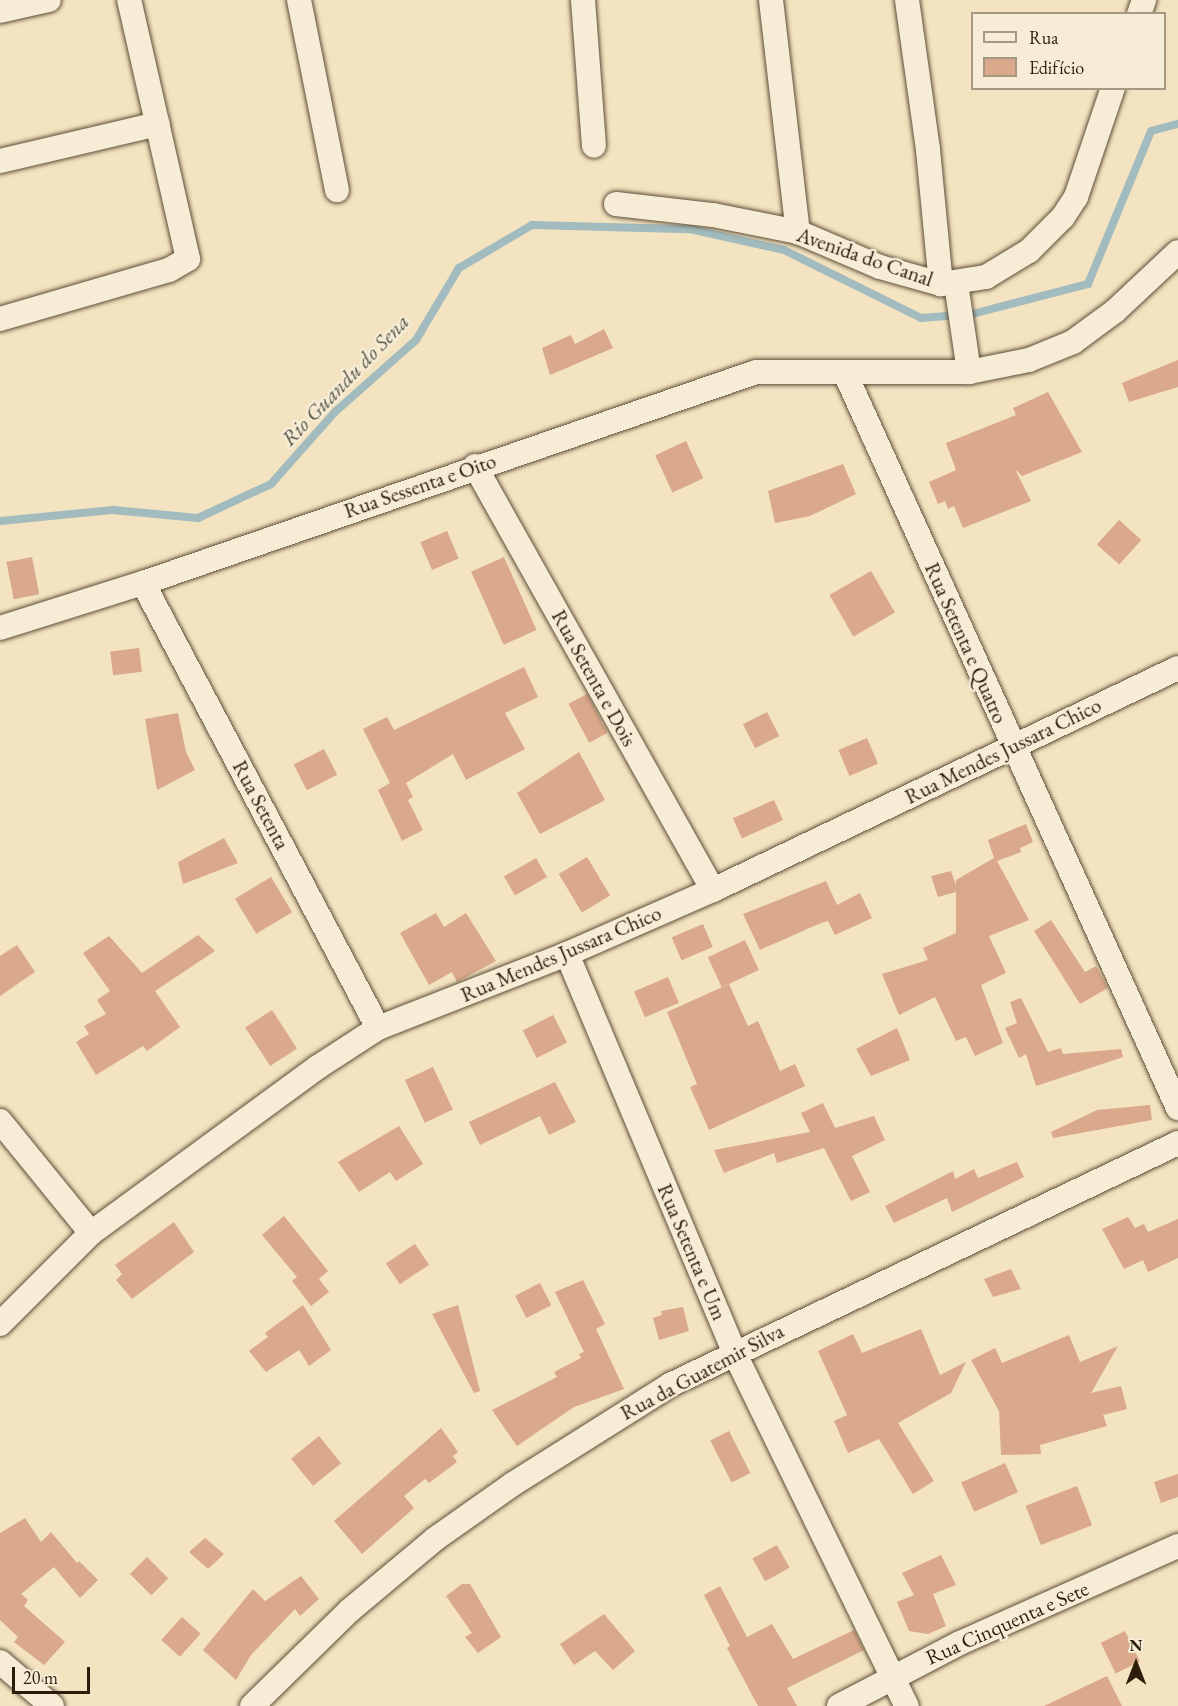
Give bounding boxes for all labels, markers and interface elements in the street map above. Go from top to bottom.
legend [971,12,1166,90]
text: Rua [1029,26,1059,49]
text: Edifício [1029,56,1084,79]
street label: Avenida do Canal [794,222,936,292]
water label: Rio Guandu do Sena [275,308,415,452]
street label: Rua Sessenta e Oito [341,448,499,524]
street label: Rua Setenta e Quatro [919,559,1013,727]
street label: Rua Setenta e Dois [546,605,642,751]
street label: Rua Mendes Jussara Chico [901,692,1105,810]
street label: Rua Setenta [227,756,295,854]
street label: Rua Mendes Jussara Chico [457,900,665,1008]
street label: Rua Setenta e Um [652,1180,732,1324]
street label: Rua da Guatemir Silva [616,1318,788,1426]
street label: Rua Cinquenta e Sete [922,1576,1092,1670]
north arrow [1106,1634,1166,1694]
text: N [1130,1635,1142,1656]
scale bar [15,1655,93,1693]
text: 20 m [23,1666,58,1689]

